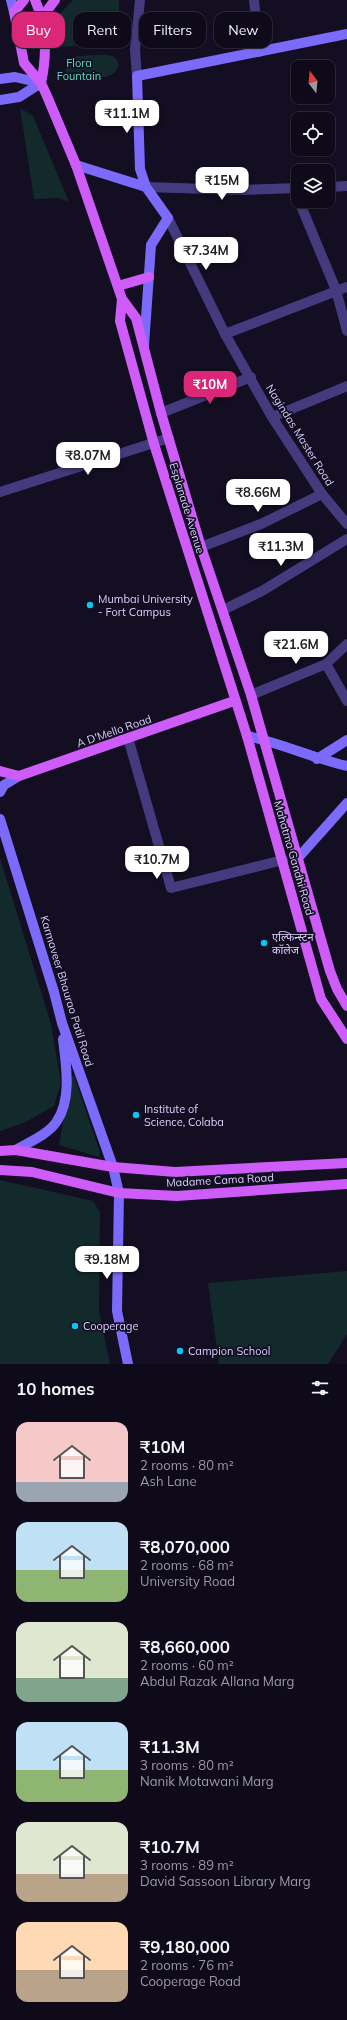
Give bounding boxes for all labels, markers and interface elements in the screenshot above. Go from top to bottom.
chip: Buy [12,12,65,48]
chip: Rent [73,12,131,48]
chip: Filters [139,12,206,48]
chip: New [214,12,272,48]
park label: Flora Fountain [57,56,101,83]
north arrow [291,60,335,104]
map controls [291,60,335,208]
pin: ₹11.1M [94,100,160,134]
text: ₹11.1M [104,105,150,121]
button: locate [291,112,335,156]
button: layers [291,164,335,208]
pin: ₹15M [198,167,246,201]
text: ₹15M [205,172,239,188]
pin: ₹7.34M [173,237,239,271]
text: ₹7.34M [183,242,229,258]
pin: ₹10M [186,371,234,405]
text: ₹10M [193,376,227,392]
street label: Nagindas Master Road [263,382,337,488]
pin: ₹8.07M [55,442,121,476]
text: ₹8.07M [65,447,111,463]
street label: Esplanade Avenue [166,461,208,555]
pin: ₹8.66M [225,479,291,513]
text: ₹8.66M [235,484,281,500]
pin: ₹11.3M [248,533,314,567]
text: ₹11.3M [258,538,304,554]
place label: Mumbai University - Fort Campus [98,592,193,619]
marker: Mumbai University - Fort Campus [85,600,95,610]
pin: ₹21.6M [263,631,329,665]
text: ₹21.6M [273,636,319,652]
street label: A D'Mello Road [75,712,153,750]
street label: Mahatma Gandhi Road [271,799,317,917]
pin: ₹10.7M [124,846,190,880]
text: ₹10.7M [134,851,180,867]
street label: Karmaveer Bhaurao Patil Road [37,914,97,1068]
place label: एल्फिन्स्टन कॉलेज [272,930,314,957]
marker: एल्फिन्स्टन कॉलेज [259,938,269,948]
place label: Institute of Science, Colaba [144,1102,224,1129]
marker: Institute of Science, Colaba [131,1110,141,1120]
street label: Madame Cama Road [166,1170,274,1190]
pin: ₹9.18M [74,1246,140,1280]
text: ₹9.18M [84,1251,130,1267]
place label: Cooperage [83,1319,138,1333]
marker: Cooperage [70,1321,80,1331]
place label: Campion School [188,1344,270,1358]
marker: Campion School [175,1346,185,1356]
icon: filters [309,1377,331,1399]
text: 10 homes [16,1378,95,1399]
text: ₹10M [140,1436,185,1457]
icon: home [48,1438,96,1486]
text: 2 rooms · 80 m² [140,1457,234,1473]
text: Ash Lane [140,1473,197,1489]
text: ₹8,070,000 [140,1536,230,1557]
icon: home [48,1538,96,1586]
text: 2 rooms · 68 m² [140,1557,234,1573]
text: University Road [140,1573,235,1589]
text: ₹8,660,000 [140,1636,230,1657]
icon: home [48,1638,96,1686]
text: 2 rooms · 60 m² [140,1657,234,1673]
text: Abdul Razak Allana Marg [140,1673,294,1689]
text: ₹11.3M [140,1736,200,1757]
icon: home [48,1738,96,1786]
text: 3 rooms · 80 m² [140,1757,234,1773]
text: Nanik Motawani Marg [140,1773,274,1789]
text: ₹10.7M [140,1836,200,1857]
icon: home [48,1838,96,1886]
text: 3 rooms · 89 m² [140,1857,234,1873]
text: David Sassoon Library Marg [140,1873,311,1889]
text: ₹9,180,000 [140,1936,230,1957]
icon: home [48,1938,96,1986]
text: 2 rooms · 76 m² [140,1957,234,1973]
text: Cooperage Road [140,1973,241,1989]

